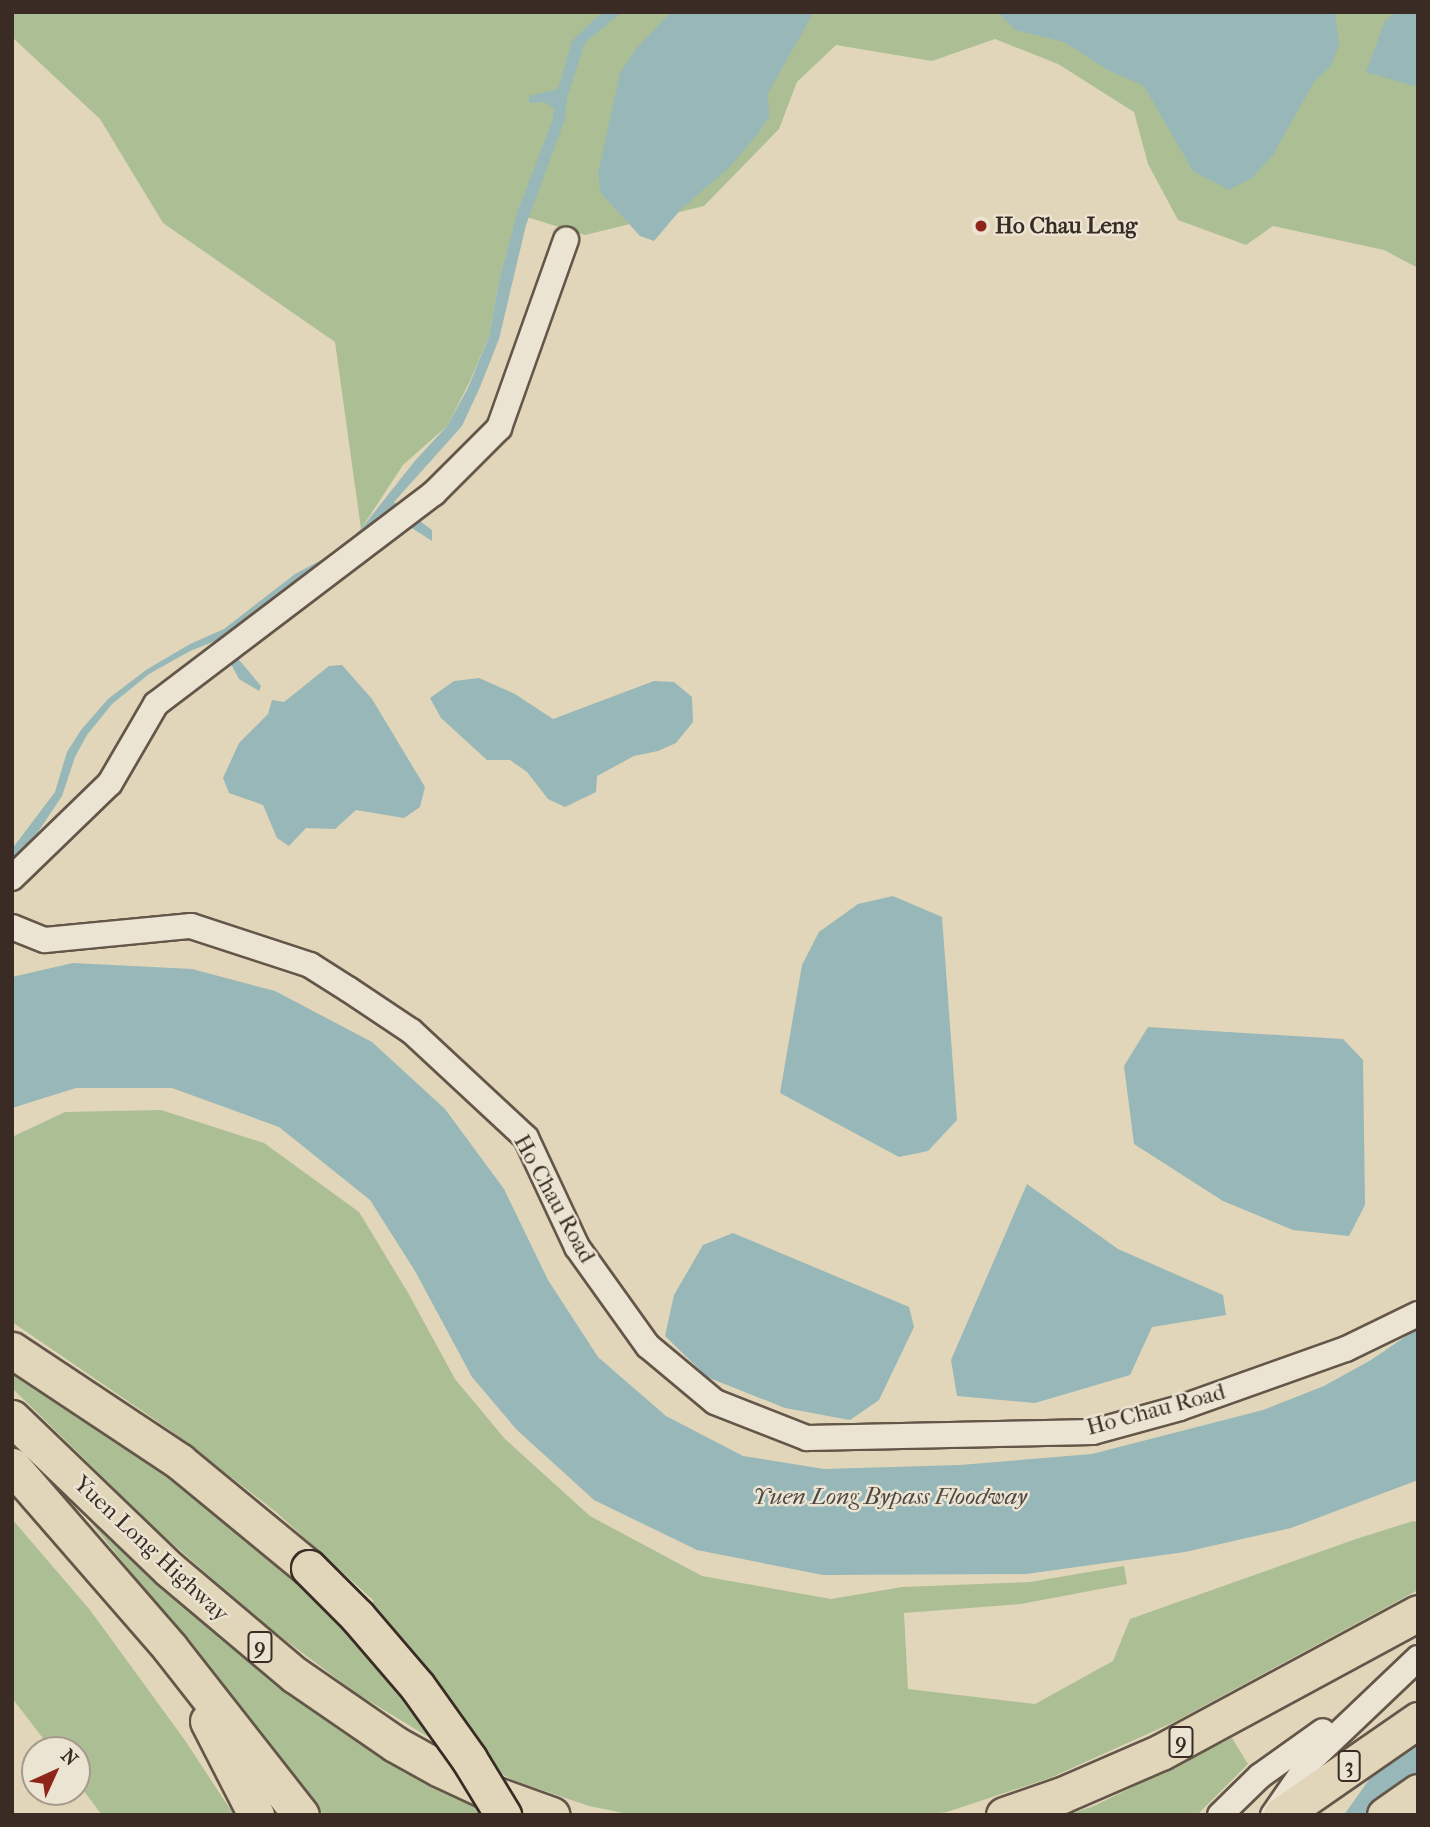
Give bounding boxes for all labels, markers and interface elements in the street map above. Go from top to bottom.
place label: Ho Chau Leng [995,212,1137,240]
marker: Ho Chau Leng [973,218,989,234]
street label: Ho Chau Road [507,1130,601,1268]
street label: Ho Chau Road [1084,1378,1228,1442]
street label: Yuen Long Highway [68,1470,234,1628]
water label: Yuen Long Bypass Floodway [753,1483,1027,1511]
road number: 9 [246,1630,274,1664]
road number: 9 [1167,1724,1195,1760]
north arrow [21,1736,91,1806]
text: N [57,1745,82,1770]
road number: 3 [1337,1748,1361,1784]

